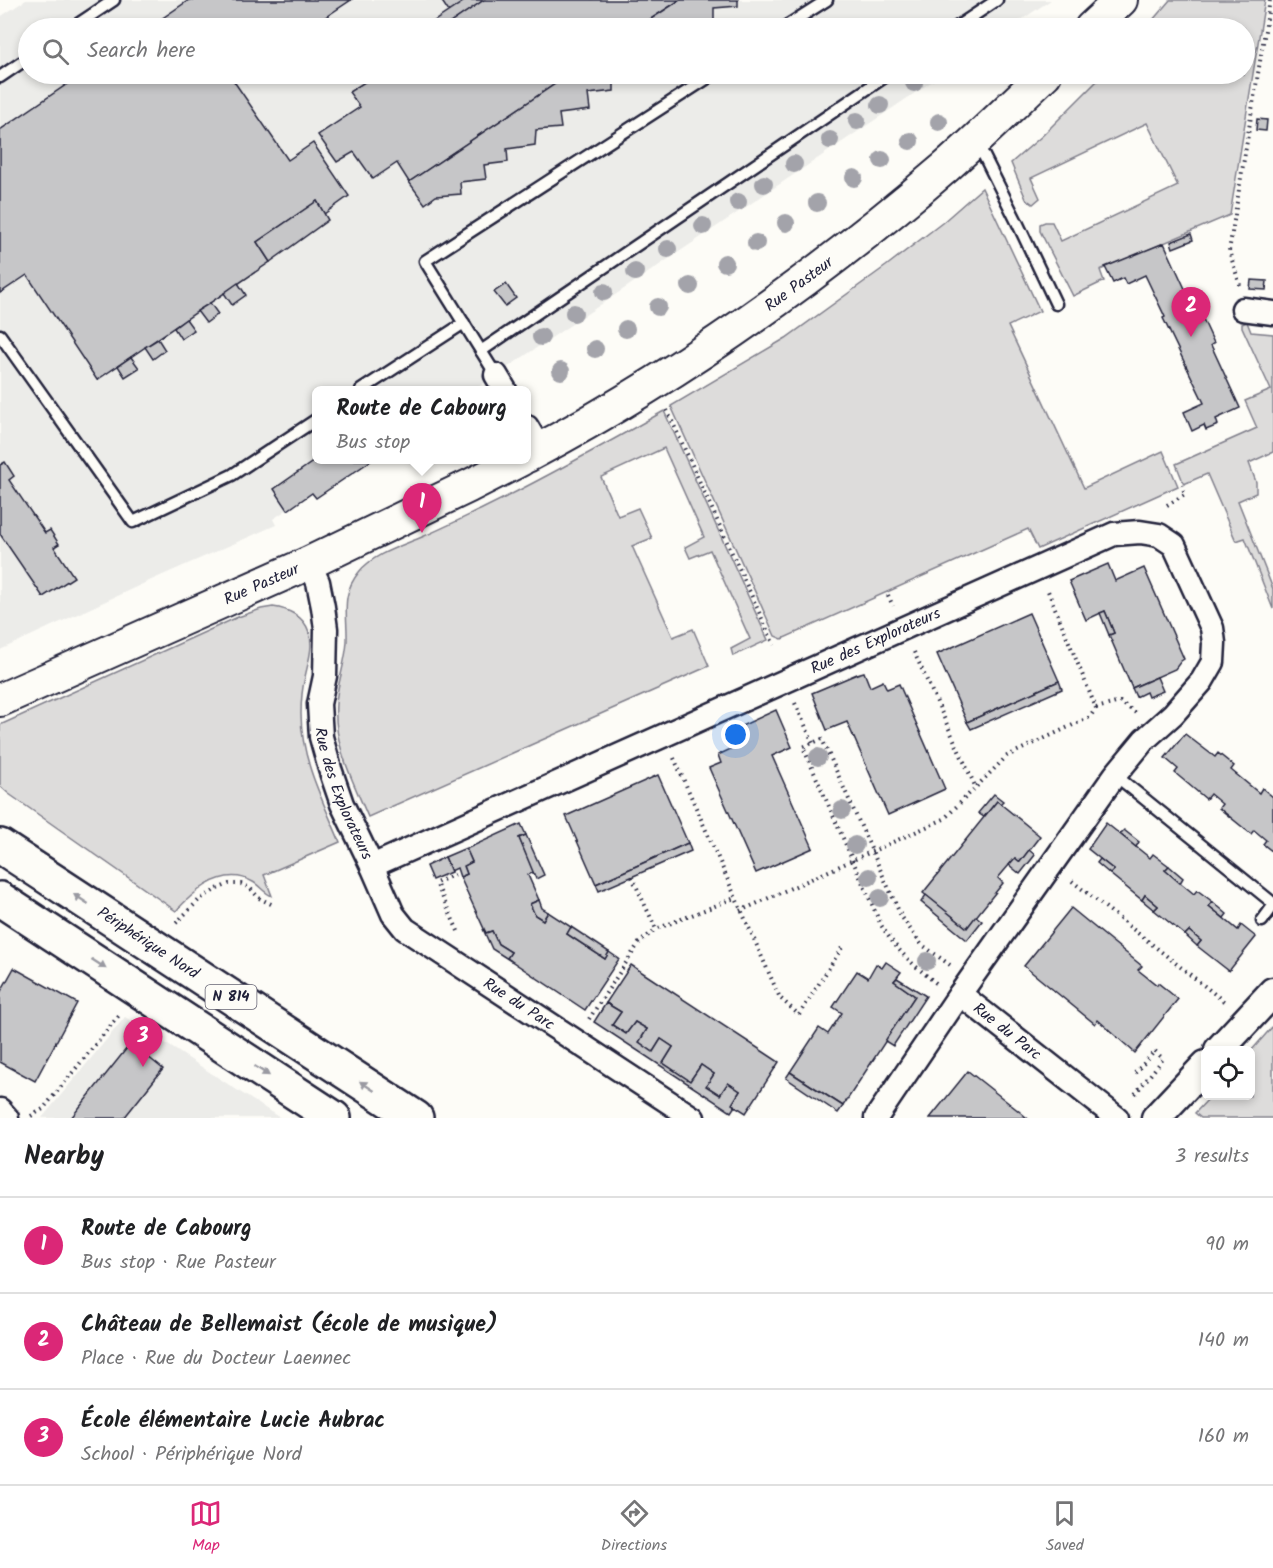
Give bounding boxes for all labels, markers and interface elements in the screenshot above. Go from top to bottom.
search box [18,18,1255,84]
text: Search here [87,34,195,69]
icon: search [39,35,72,68]
street label: Rue Pasteur [759,249,840,318]
pin: 2 [1172,288,1210,337]
popup [312,386,531,464]
text: Route de Cabourg [336,392,507,427]
text: Bus stop [336,427,410,459]
pin: 1 [402,484,442,533]
street label: Rue Pasteur [220,556,305,612]
street label: Rue des Explorateurs [806,601,945,681]
your location [721,720,750,749]
street label: Rue des Explorateurs [308,727,380,864]
one-way arrow [73,894,89,905]
street label: Périphérique Nord [92,900,205,986]
one-way arrow [91,958,107,969]
street label: Rue du Parc [478,971,560,1037]
road number: N 814 [206,985,256,1009]
street label: Rue du Parc [968,996,1047,1066]
pin: 3 [124,1018,162,1067]
map controls [1201,1046,1255,1100]
button: locate [1201,1046,1255,1100]
one-way arrow [254,1065,270,1076]
one-way arrow [359,1081,375,1092]
text: Nearby [24,1136,104,1178]
text: 3 results [1175,1141,1249,1173]
text: Route de Cabourg [81,1212,252,1247]
text: 1 [40,1229,47,1261]
text: 90 m [1205,1229,1249,1261]
text: Bus stop · Rue Pasteur [81,1247,276,1279]
text: Château de Bellemaist (école de musique) [81,1308,498,1343]
text: 2 [38,1325,49,1357]
text: 140 m [1198,1325,1249,1357]
text: Place · Rue du Docteur Laennec [81,1343,351,1375]
text: École élémentaire Lucie Aubrac [81,1404,385,1439]
text: 3 [38,1421,49,1453]
text: 160 m [1198,1421,1249,1453]
text: School · Périphérique Nord [81,1439,302,1471]
tab: Map [189,1497,222,1558]
tab: Directions [601,1497,667,1558]
tab: Saved [1046,1497,1084,1558]

